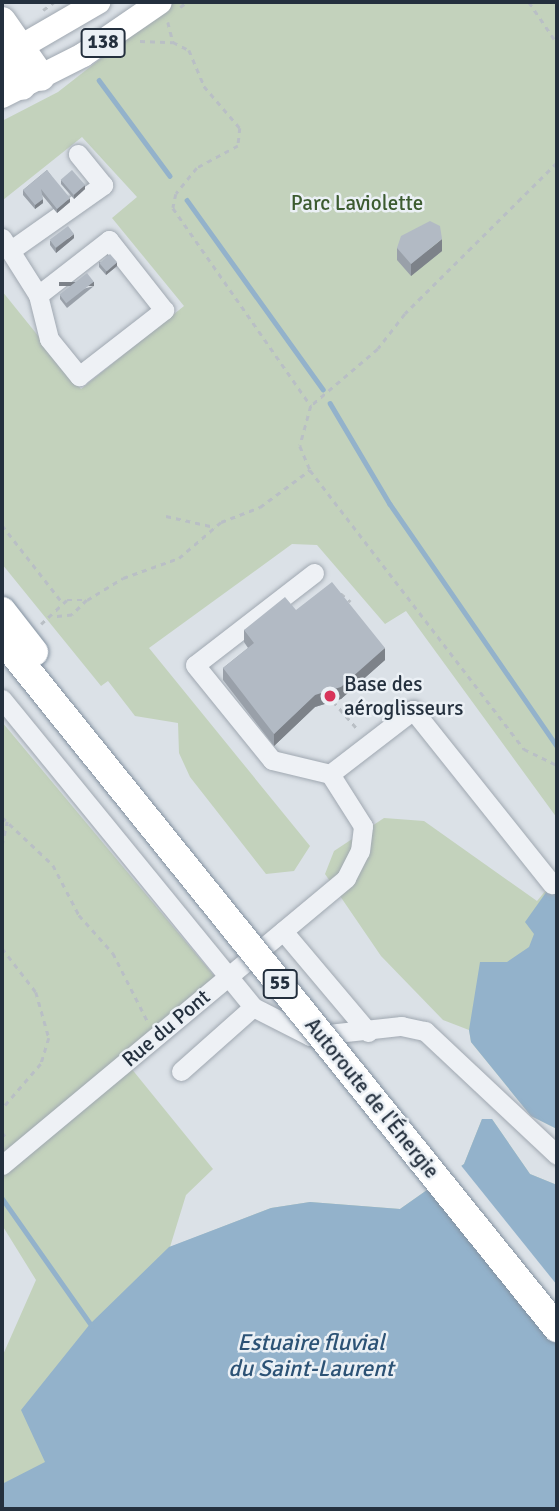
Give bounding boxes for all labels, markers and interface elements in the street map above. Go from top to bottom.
road number: 138 [80,28,126,58]
park label: Parc Laviolette [291,190,423,216]
place label: Base des aéroglisseurs [344,671,463,721]
marker: Base des aéroglisseurs [322,688,338,704]
road number: 55 [262,968,298,1000]
street label: Rue du Pont [117,984,215,1072]
street label: Autoroute de l'Énergie [300,1013,444,1183]
water label: Estuaire fluvial du Saint-Laurent [228,1329,394,1383]

